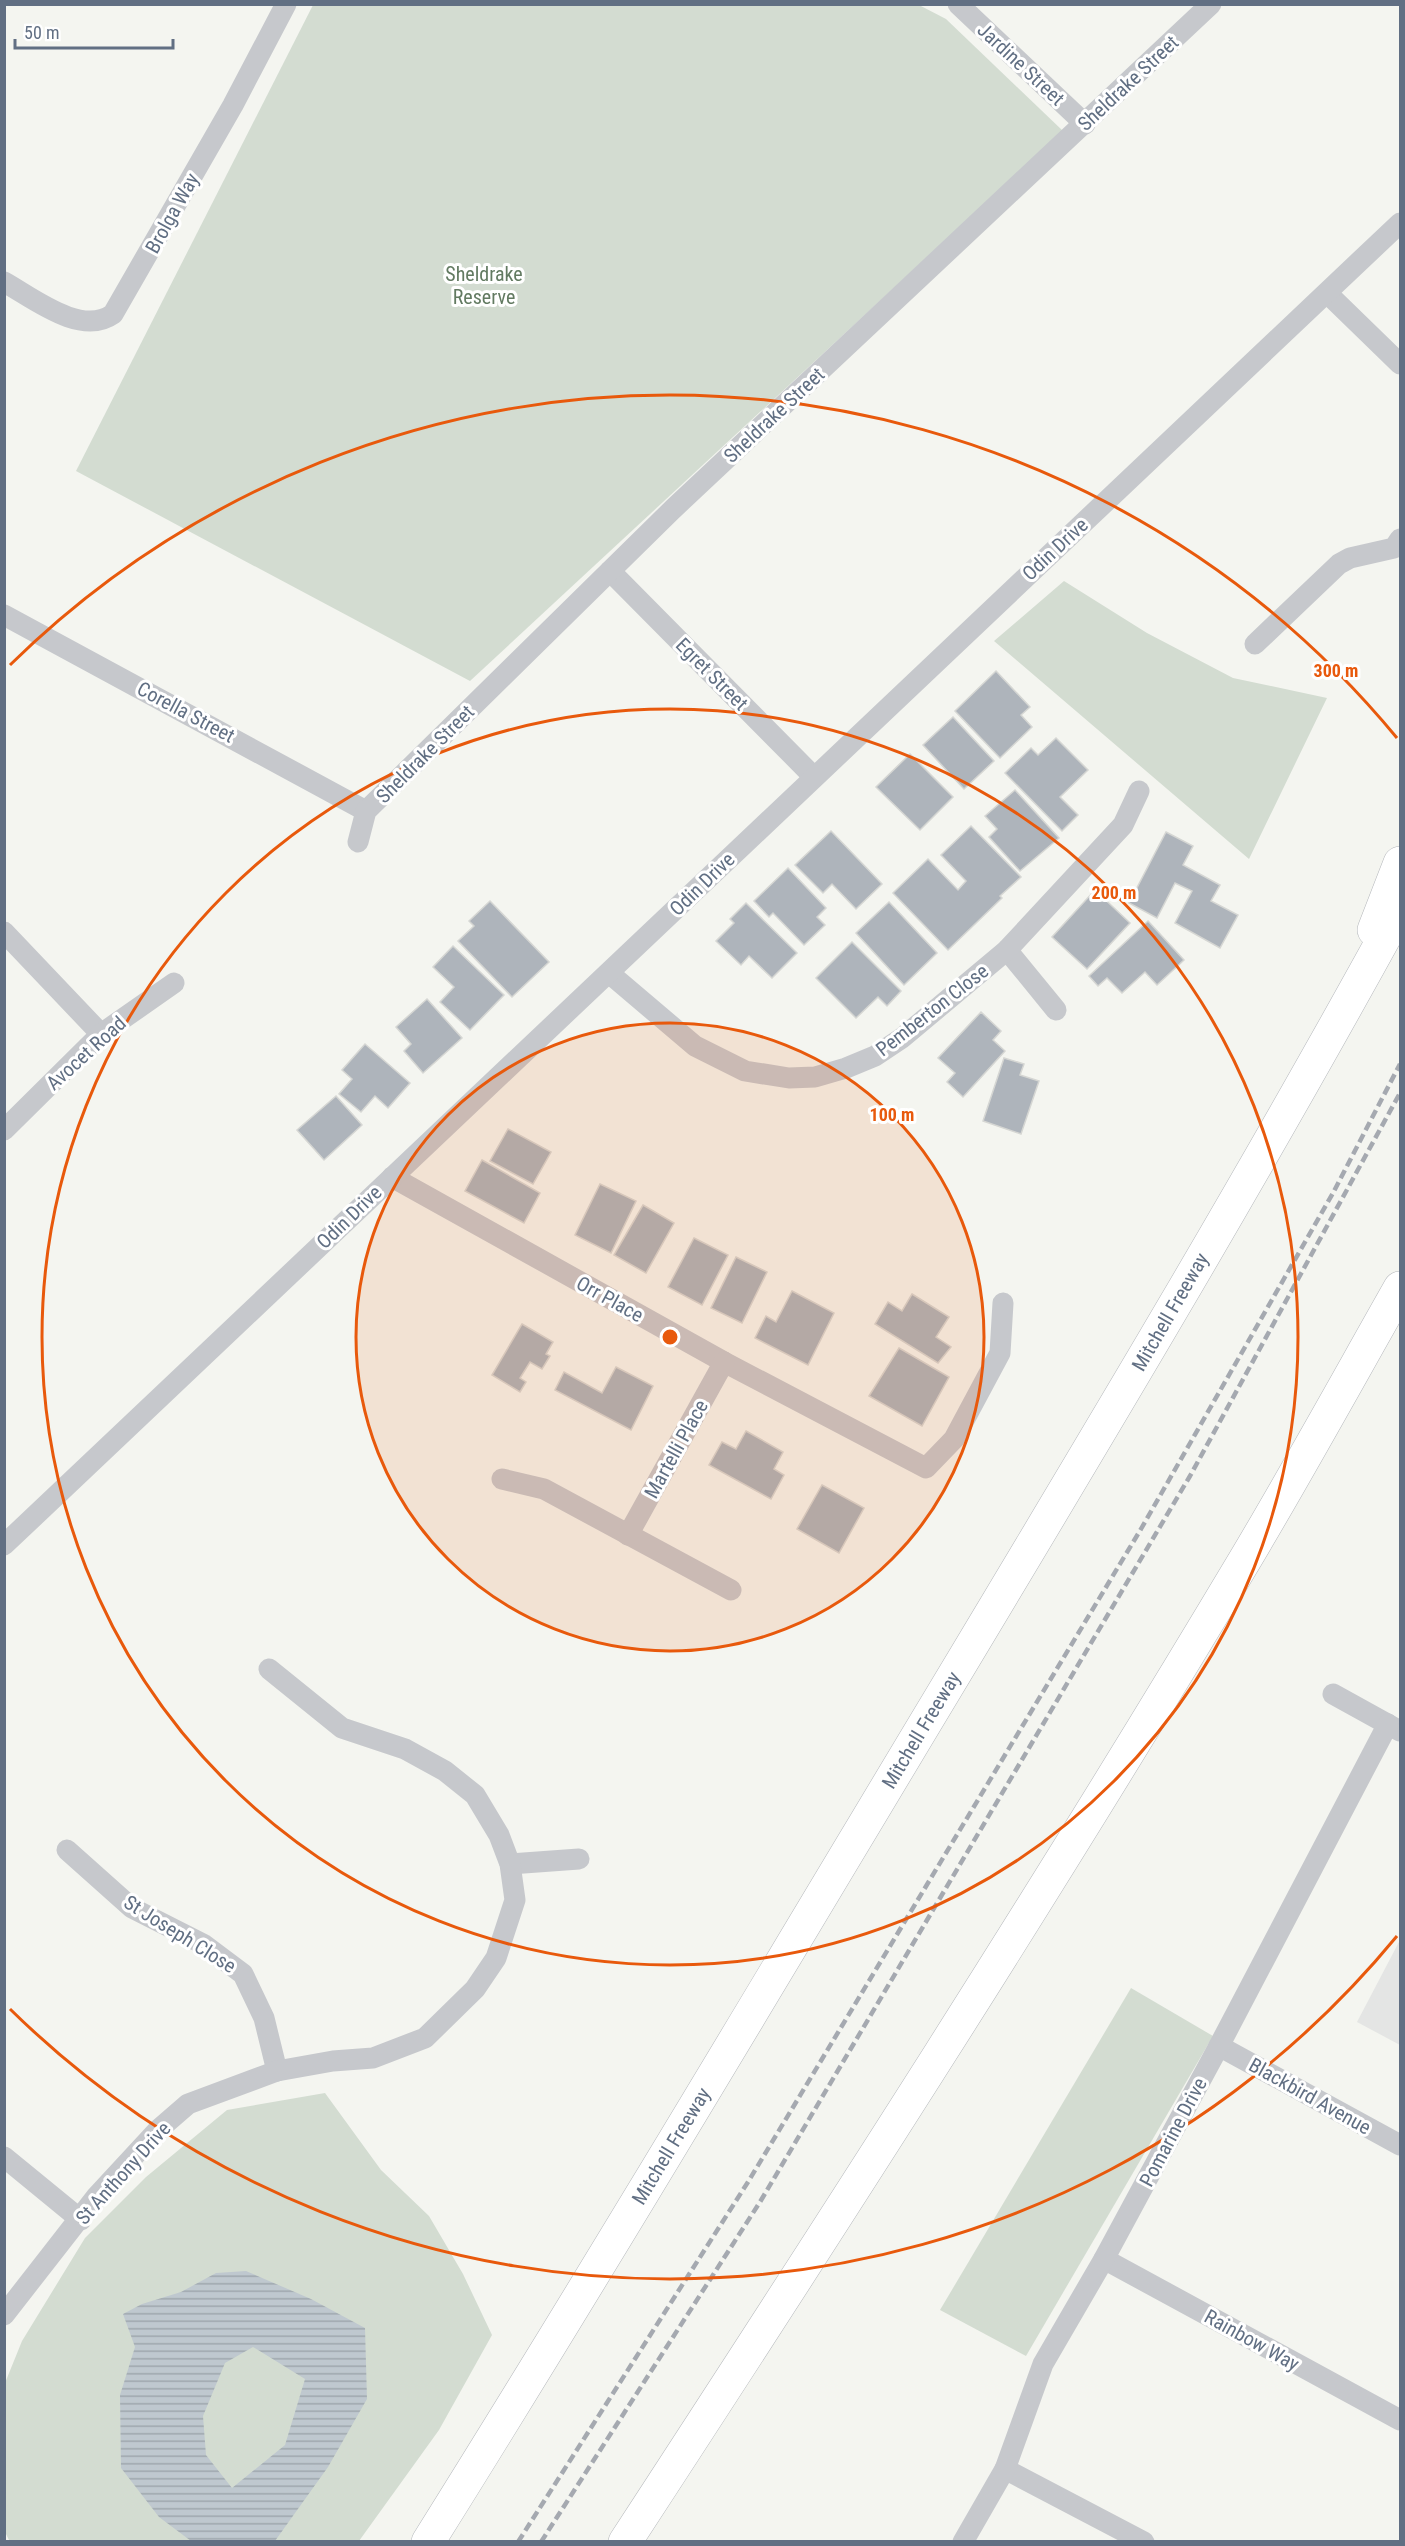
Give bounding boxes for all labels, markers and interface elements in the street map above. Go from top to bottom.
scale bar [15,12,172,50]
street label: Jardine Street [973,18,1070,110]
text: 50 m [24,22,59,43]
street label: Sheldrake Street [1073,30,1183,136]
street label: Brolga Way [140,169,204,257]
park label: Sheldrake Reserve [445,262,523,309]
street label: Sheldrake Street [719,362,829,468]
street label: Odin Drive [1017,513,1093,585]
street label: Egret Street [671,633,753,715]
text: 300 m [1314,660,1358,681]
street label: Corella Street [133,676,239,748]
street label: Sheldrake Street [371,700,479,808]
street label: Odin Drive [665,847,739,921]
text: 200 m [1092,882,1136,903]
street label: Pemberton Close [871,959,993,1061]
street label: Avocet Road [41,1011,131,1095]
text: 100 m [870,1104,914,1125]
street label: Odin Drive [312,1180,386,1254]
street label: Mitchell Freeway [1126,1249,1214,1375]
street label: Orr Place [572,1271,648,1327]
centre of rings [660,1327,680,1347]
street label: Martelli Place [639,1396,713,1502]
street label: Mitchell Freeway [877,1667,965,1793]
street label: St Joseph Close [120,1890,240,1978]
street label: Blackbird Avenue [1245,2053,1375,2139]
street label: Pomarine Drive [1134,2073,1212,2191]
street label: Mitchell Freeway [627,2083,715,2209]
street label: St Anthony Drive [71,2117,175,2229]
street label: Rainbow Way [1200,2304,1304,2376]

